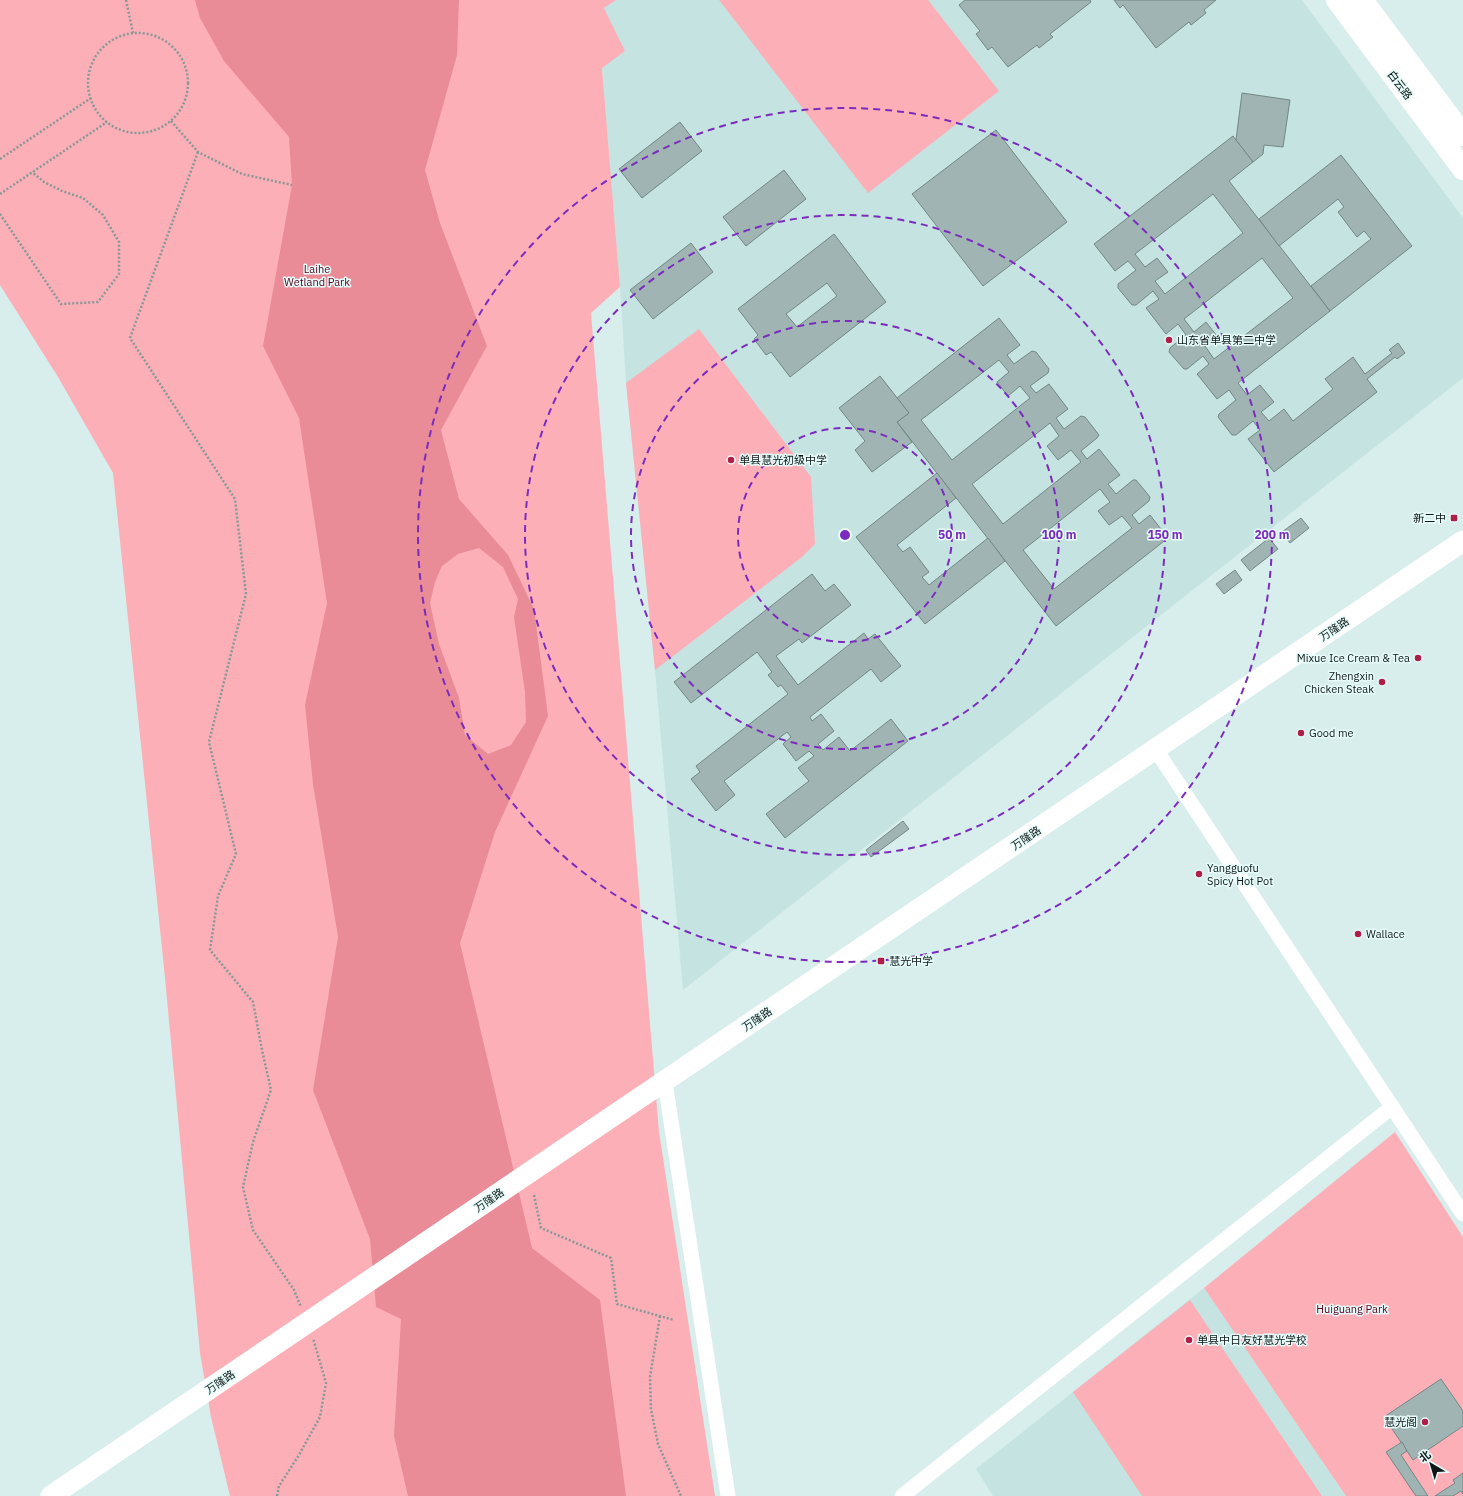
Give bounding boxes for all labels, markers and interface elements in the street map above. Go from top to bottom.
street label: 白云路 [1384,68,1416,102]
park label: Laihe Wetland Park [284,262,350,289]
place label: 山东省单县第二中学 [1177,333,1276,347]
marker: 山东省单县第二中学 [1164,335,1174,345]
place label: 单县慧光初级中学 [739,453,827,467]
marker: 单县慧光初级中学 [726,455,736,465]
place label: 新二中 [1413,511,1446,525]
marker: 新二中 [1449,513,1459,523]
text: 50 m [938,527,966,542]
text: 100 m [1041,527,1077,542]
text: 150 m [1147,527,1183,542]
text: 200 m [1254,527,1290,542]
centre of rings [838,528,852,542]
street label: 万隆路 [1316,614,1352,644]
place label: Mixue Ice Cream & Tea [1297,651,1410,665]
marker: Mixue Ice Cream & Tea [1413,653,1423,663]
place label: Zhengxin Chicken Steak [1304,669,1374,696]
marker: Zhengxin Chicken Steak [1377,677,1387,687]
place label: Good me [1309,726,1354,740]
marker: Good me [1296,728,1306,738]
street label: 万隆路 [1008,823,1044,853]
place label: Yangguofu Spicy Hot Pot [1207,861,1273,888]
marker: Yangguofu Spicy Hot Pot [1194,869,1204,879]
place label: Wallace [1366,927,1405,941]
marker: Wallace [1353,929,1363,939]
place label: 慧光中学 [889,954,933,968]
marker: 慧光中学 [876,956,886,966]
street label: 万隆路 [739,1004,775,1034]
street label: 万隆路 [471,1185,507,1215]
park label: Huiguang Park [1316,1302,1388,1316]
place label: 单县中日友好慧光学校 [1197,1333,1307,1347]
marker: 单县中日友好慧光学校 [1184,1335,1194,1345]
street label: 万隆路 [202,1367,238,1397]
place label: 慧光阁 [1384,1415,1417,1429]
marker: 慧光阁 [1420,1417,1430,1427]
north arrow [1411,1444,1451,1484]
text: 北 [1416,1447,1433,1465]

